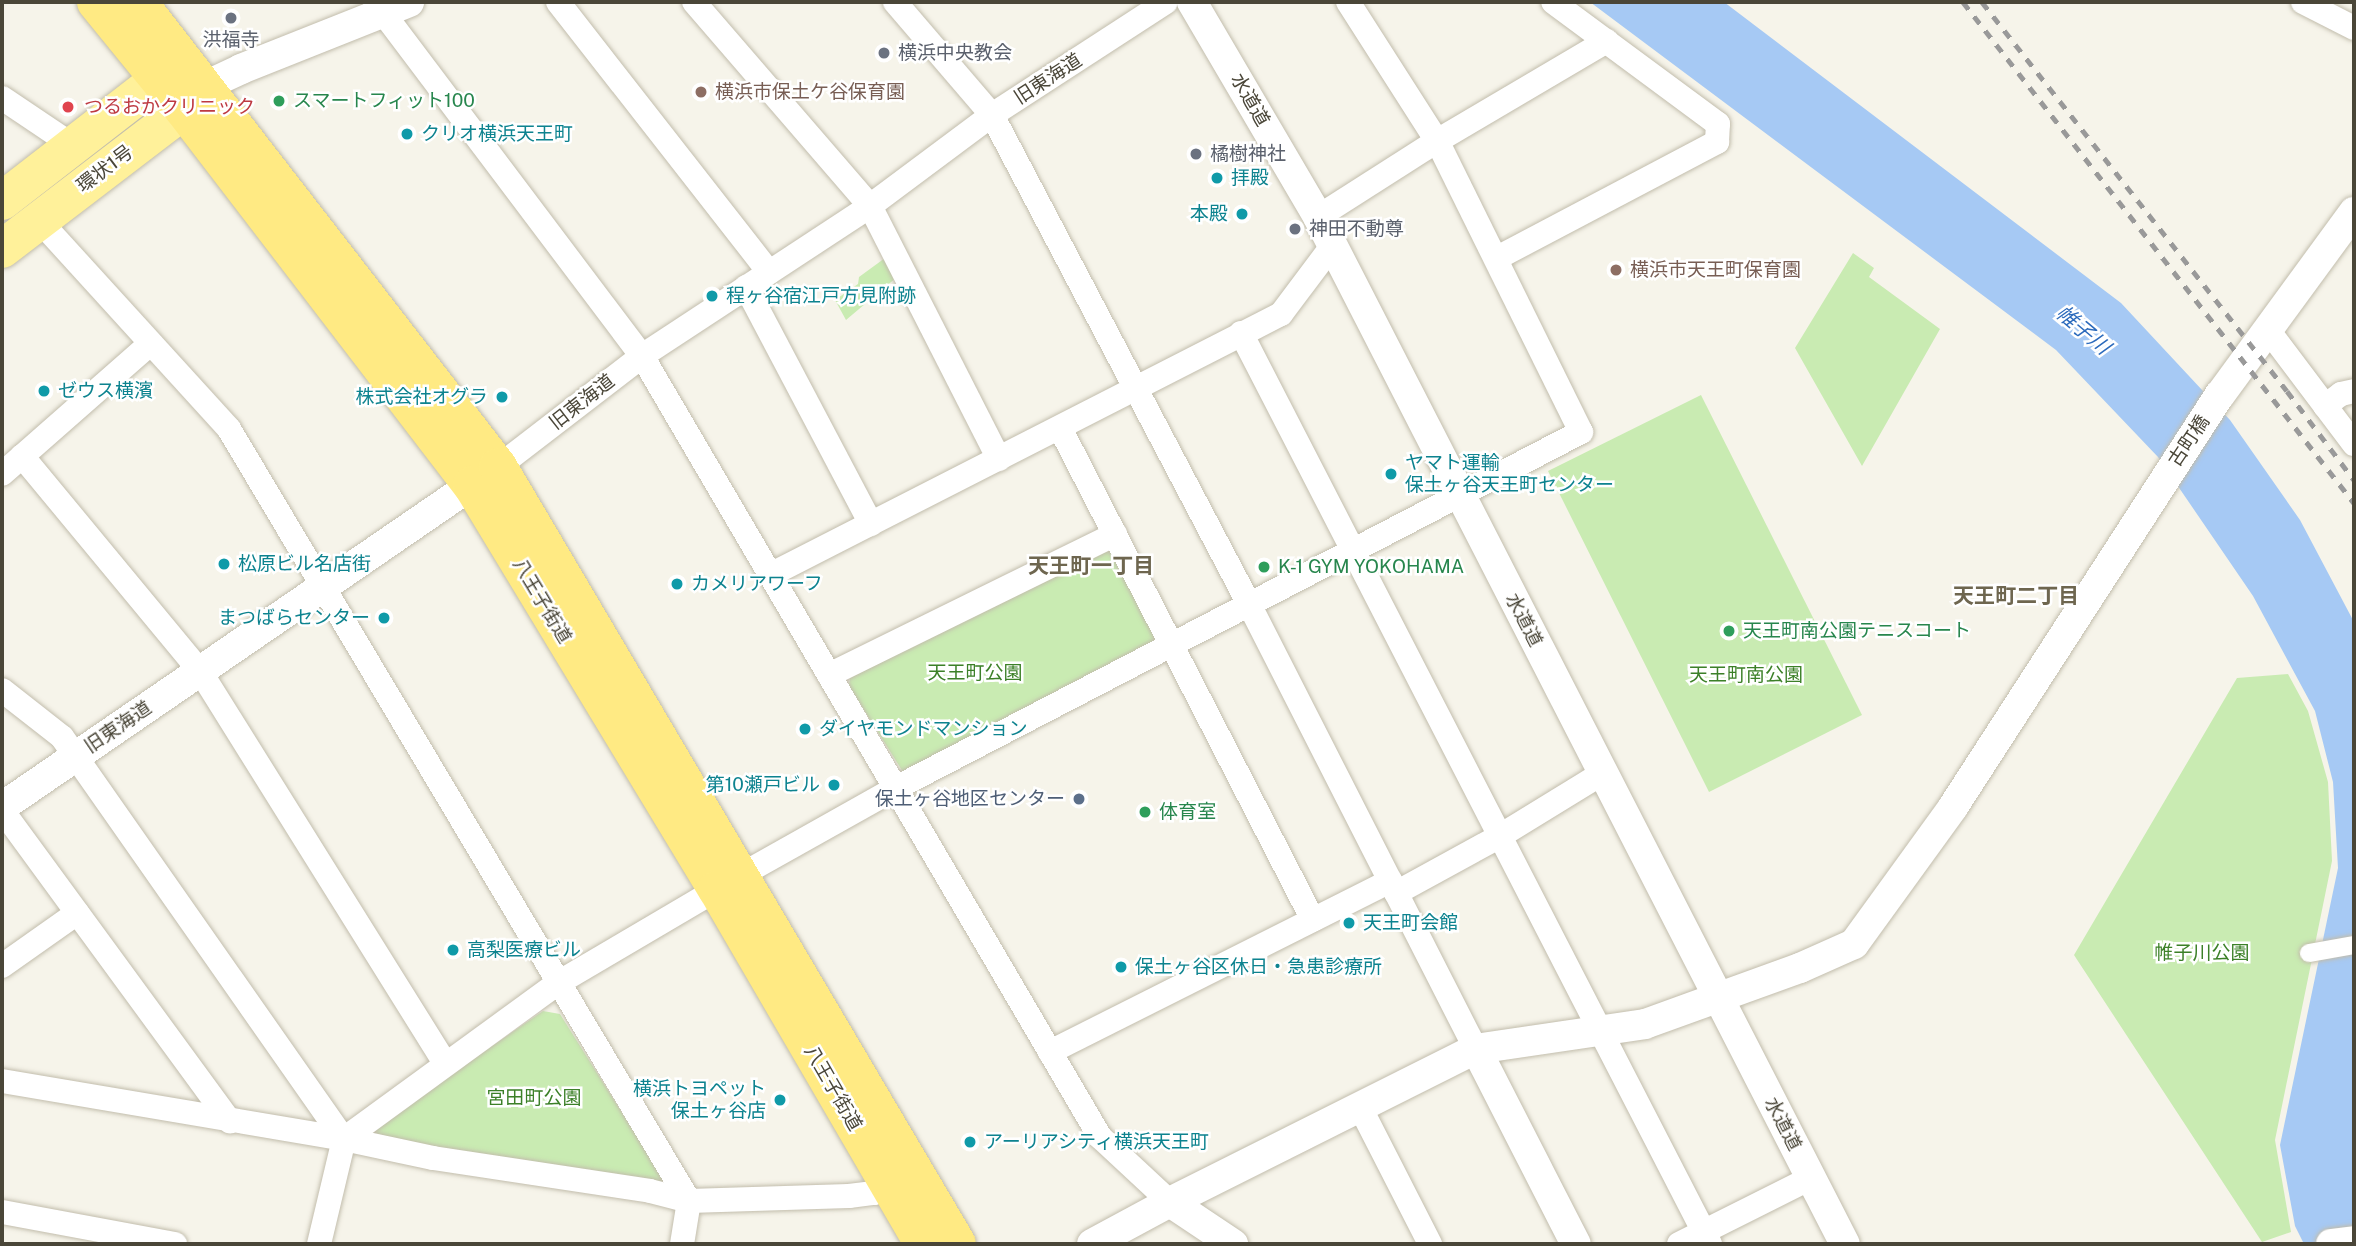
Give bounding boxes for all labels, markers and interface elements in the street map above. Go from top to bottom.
marker: 洪福寺 [223,10,239,26]
place label: 洪福寺 [203,29,259,51]
place label: 横浜中央教会 [898,42,1012,64]
marker: 横浜中央教会 [876,45,892,61]
street label: 旧東海道 [1010,49,1086,109]
street label: 水道道 [1226,70,1274,130]
place label: 横浜市保土ケ谷保育園 [715,81,905,103]
marker: 横浜市保土ケ谷保育園 [693,84,709,100]
place label: スマートフィット100 [293,90,476,112]
marker: スマートフィット100 [271,93,287,109]
place label: つるおかクリニック [84,96,255,118]
marker: つるおかクリニック [58,97,78,117]
place label: クリオ横浜天王町 [421,123,573,145]
marker: クリオ横浜天王町 [399,126,415,142]
street label: 環状1号 [72,140,138,198]
place label: 橘樹神社 [1210,143,1286,165]
marker: 橘樹神社 [1188,146,1204,162]
place label: 拝殿 [1231,167,1269,189]
marker: 拝殿 [1209,170,1225,186]
place label: 本殿 [1190,203,1228,225]
marker: 本殿 [1234,206,1250,222]
place label: 神田不動尊 [1309,218,1404,240]
marker: 神田不動尊 [1287,221,1303,237]
place label: 横浜市天王町保育園 [1630,259,1801,281]
marker: 横浜市天王町保育園 [1608,262,1624,278]
place label: 程ヶ谷宿江戸方見附跡 [726,285,916,307]
marker: 程ヶ谷宿江戸方見附跡 [704,288,720,304]
water label: 帷子川 [2051,300,2115,360]
street label: 旧東海道 [545,370,619,434]
place label: ゼウス横濱 [58,380,153,402]
marker: ゼウス横濱 [36,383,52,399]
place label: 株式会社オグラ [355,386,488,408]
marker: 株式会社オグラ [494,389,510,405]
street label: 古町橋 [2164,411,2214,471]
place label: ヤマト運輸 保土ヶ谷天王町センター [1405,452,1614,496]
marker: ヤマト運輸 保土ヶ谷天王町センター [1383,466,1399,482]
place label: 松原ビル名店街 [238,553,371,575]
district label: 天王町一丁目 [1028,553,1154,579]
street label: 八王子街道 [508,554,576,648]
marker: 松原ビル名店街 [216,556,232,572]
place label: K-1 GYM YOKOHAMA [1278,556,1464,578]
marker: K-1 GYM YOKOHAMA [1256,559,1272,575]
place label: カメリアワーフ [691,573,824,595]
marker: カメリアワーフ [669,576,685,592]
district label: 天王町二丁目 [1953,583,2079,609]
street label: 水道道 [1501,589,1547,651]
place label: まつばらセンター [218,607,370,629]
marker: まつばらセンター [376,610,392,626]
place label: 天王町南公園テニスコート [1743,620,1971,642]
marker: 天王町南公園テニスコート [1721,623,1737,639]
park label: 天王町公園 [928,662,1022,684]
park label: 天王町南公園 [1689,664,1803,686]
street label: 旧東海道 [80,696,156,758]
place label: ダイヤモンドマンション [819,718,1028,740]
marker: ダイヤモンドマンション [797,721,813,737]
place label: 第10瀬戸ビル [706,774,820,796]
marker: 第10瀬戸ビル [826,777,842,793]
place label: 保土ヶ谷地区センター [875,788,1065,810]
marker: 保土ヶ谷地区センター [1071,791,1087,807]
place label: 体育室 [1159,801,1216,823]
marker: 体育室 [1137,804,1153,820]
place label: 天王町会館 [1363,912,1458,934]
marker: 天王町会館 [1341,915,1357,931]
place label: 高梨医療ビル [467,939,581,961]
marker: 高梨医療ビル [445,942,461,958]
park label: 帷子川公園 [2155,942,2249,964]
place label: 保土ヶ谷区休日・急患診療所 [1135,956,1382,978]
marker: 保土ヶ谷区休日・急患診療所 [1113,959,1129,975]
street label: 八王子街道 [799,1041,867,1135]
place label: 横浜トヨペット 保土ヶ谷店 [633,1078,766,1122]
park label: 宮田町公園 [487,1087,581,1109]
marker: 横浜トヨペット 保土ヶ谷店 [772,1092,788,1108]
street label: 水道道 [1760,1093,1806,1155]
place label: アーリアシティ横浜天王町 [984,1131,1211,1153]
marker: アーリアシティ横浜天王町 [962,1134,978,1150]

